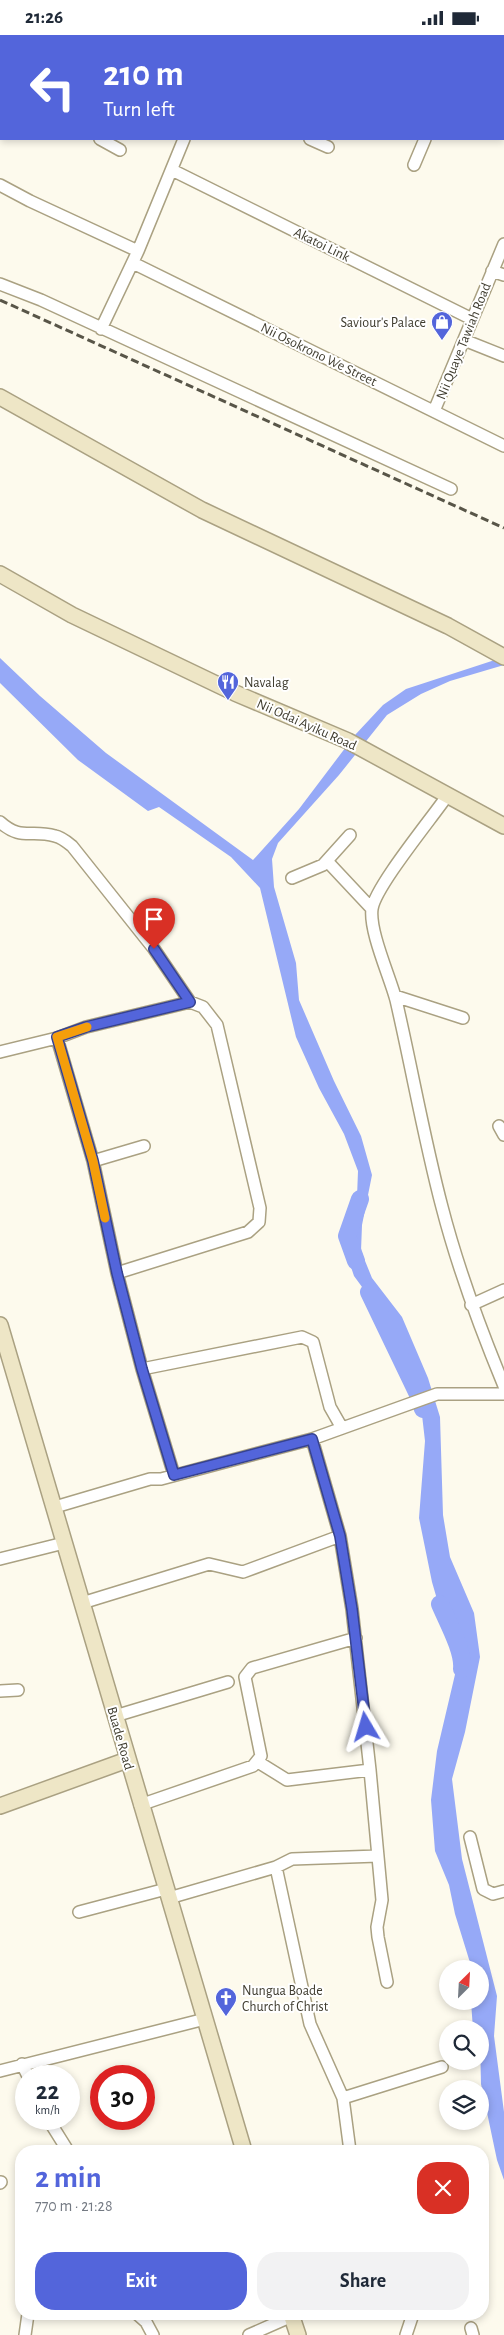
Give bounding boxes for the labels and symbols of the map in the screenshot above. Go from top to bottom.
street label: Akatoi Link [291,225,352,265]
street label: Nii Quaye Tawiah Road [434,281,494,402]
shop icon: Saviour's Palace [430,310,454,341]
place label: Saviour's Palace [340,316,426,330]
street label: Nii Osokrono We Street [258,321,379,389]
restaurant icon: Navalag [216,670,240,701]
place label: Navalag [244,676,289,690]
street label: Nii Odai Ayiku Road [254,697,359,753]
pin [133,898,175,949]
position arrow [339,1700,391,1752]
street label: Buade Road [104,1705,136,1771]
north arrow [439,1960,489,2010]
place label: Nungua Boade Church of Christ [242,1984,329,2014]
church icon: Nungua Boade Church of Christ [214,1986,238,2017]
speed limit sign: 30 [90,2065,155,2130]

